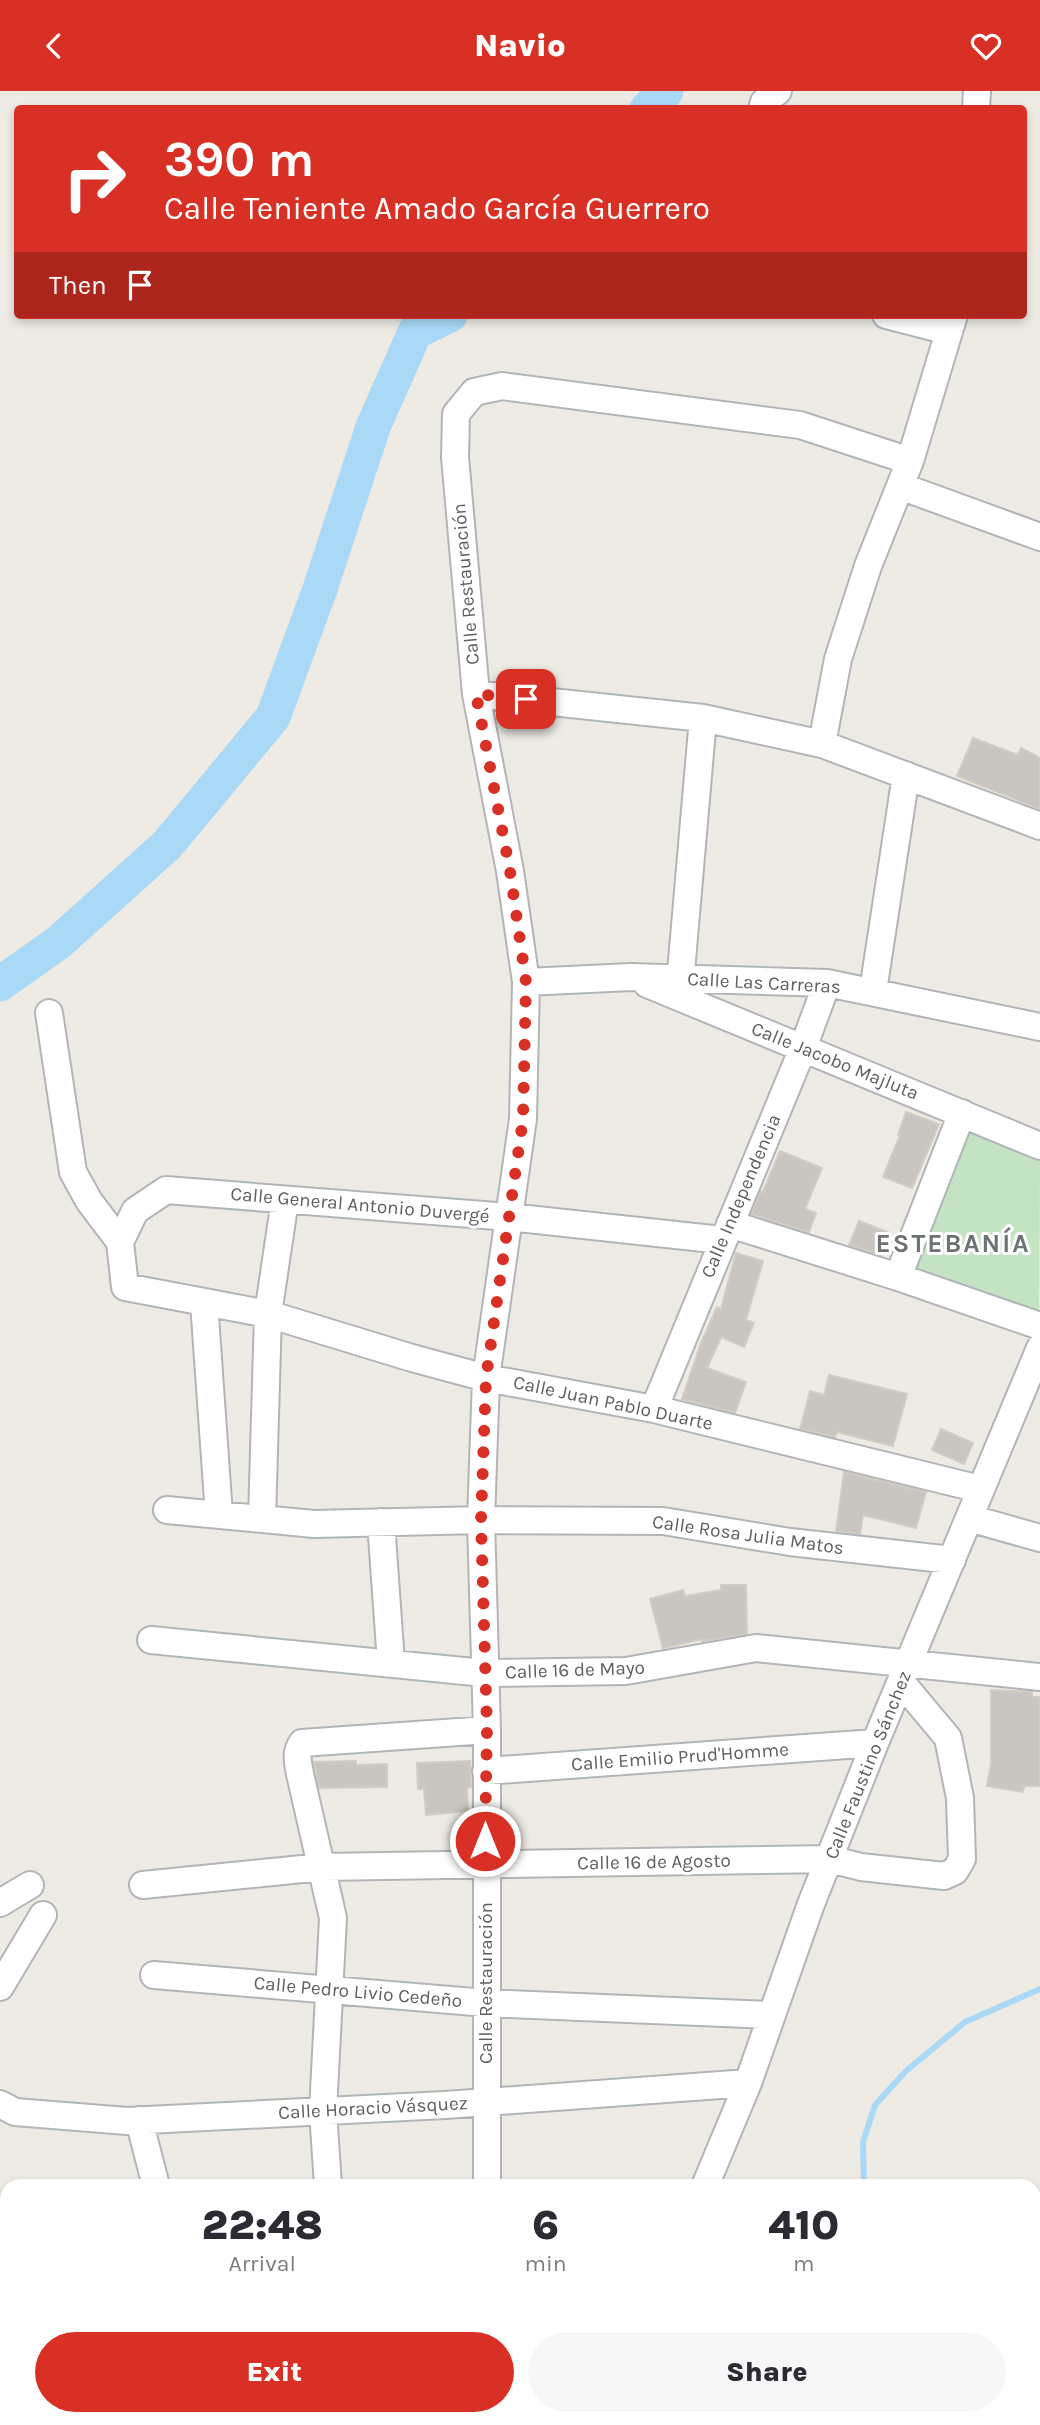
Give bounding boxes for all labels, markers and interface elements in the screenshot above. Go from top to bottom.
icon: back [35,27,73,65]
text: Navio [474,27,566,64]
icon: heart [967,27,1005,65]
text: 390 m [164,131,314,188]
icon: right [49,133,140,224]
text: Calle Teniente Amado García Guerrero [164,190,710,227]
icon: arrive [121,266,159,304]
text: Then [49,270,107,301]
street label: Calle Restauración [448,502,484,666]
pin [496,669,556,729]
icon: arrive [507,680,545,718]
street label: Calle Las Carreras [687,968,841,998]
street label: Calle Jacobo Majluta [748,1017,922,1105]
street label: Calle Independencia [697,1111,785,1281]
street label: Calle General Antonio Duvergé [230,1183,490,1227]
district label: ESTEBANÍA [876,1227,1030,1259]
street label: Calle Juan Pablo Duarte [511,1371,715,1435]
street label: Calle Rosa Julia Matos [651,1511,845,1559]
street label: Calle 16 de Mayo [505,1657,645,1683]
street label: Calle Faustino Sánchez [820,1668,916,1862]
street label: Calle Emilio Prud'Homme [570,1738,790,1776]
position arrow [448,1804,522,1878]
street label: Calle 16 de Agosto [577,1850,731,1874]
street label: Calle Restauración [475,1902,497,2064]
street label: Calle Pedro Livio Cedeño [253,1972,463,2012]
street label: Calle Horacio Vásquez [278,2092,468,2124]
text: 22:48 [202,2200,323,2250]
text: 6 [532,2200,559,2250]
text: 410 [768,2200,839,2250]
text: Arrival [229,2250,296,2277]
text: min [524,2250,567,2277]
text: m [793,2250,815,2277]
button: Exit [35,2332,514,2412]
button: Share [528,2332,1006,2412]

